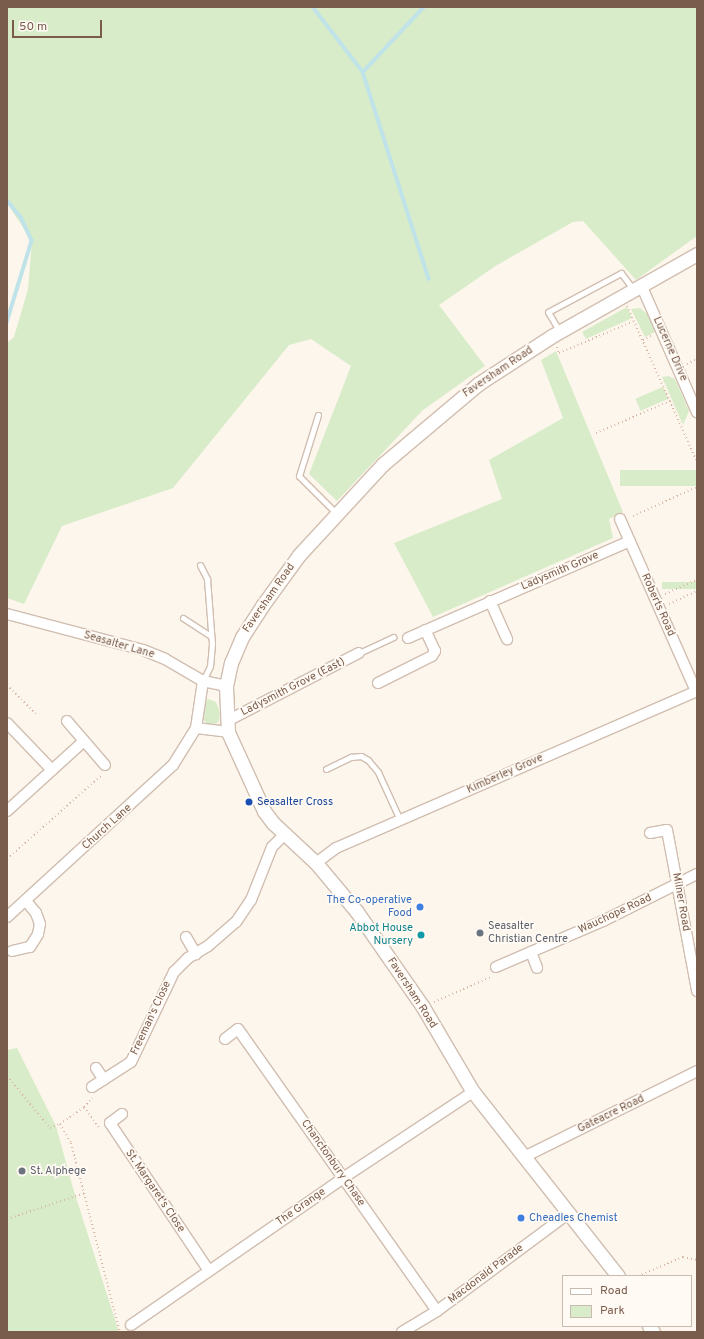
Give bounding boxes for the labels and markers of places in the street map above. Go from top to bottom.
place label: Seasalter Cross [257,795,333,809]
marker: Seasalter Cross [244,797,254,807]
place label: The Co-operative Food [326,894,412,920]
marker: The Co-operative Food [415,902,425,912]
place label: Seasalter Christian Centre [488,920,568,946]
place label: Abbot House Nursery [349,922,413,948]
marker: Seasalter Christian Centre [475,928,485,938]
marker: Abbot House Nursery [416,930,426,940]
place label: St. Alphege [30,1164,87,1178]
marker: St. Alphege [17,1166,27,1176]
place label: Cheadles Chemist [529,1211,618,1225]
marker: Cheadles Chemist [516,1213,526,1223]

